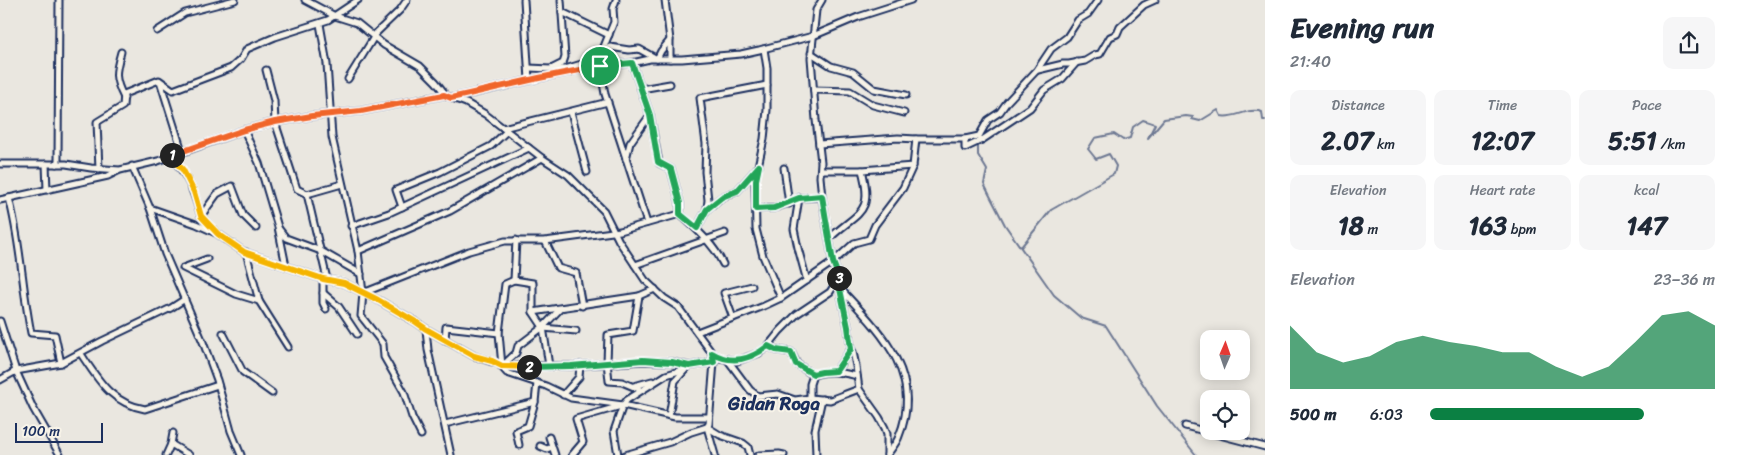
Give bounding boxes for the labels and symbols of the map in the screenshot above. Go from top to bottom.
pin [579,45,621,87]
pin: 1 [160,142,184,168]
pin: 3 [826,266,852,290]
north arrow [1200,330,1250,380]
pin: 2 [516,354,542,380]
district label: Gidan Roga [727,387,820,420]
scale bar [15,420,102,443]

